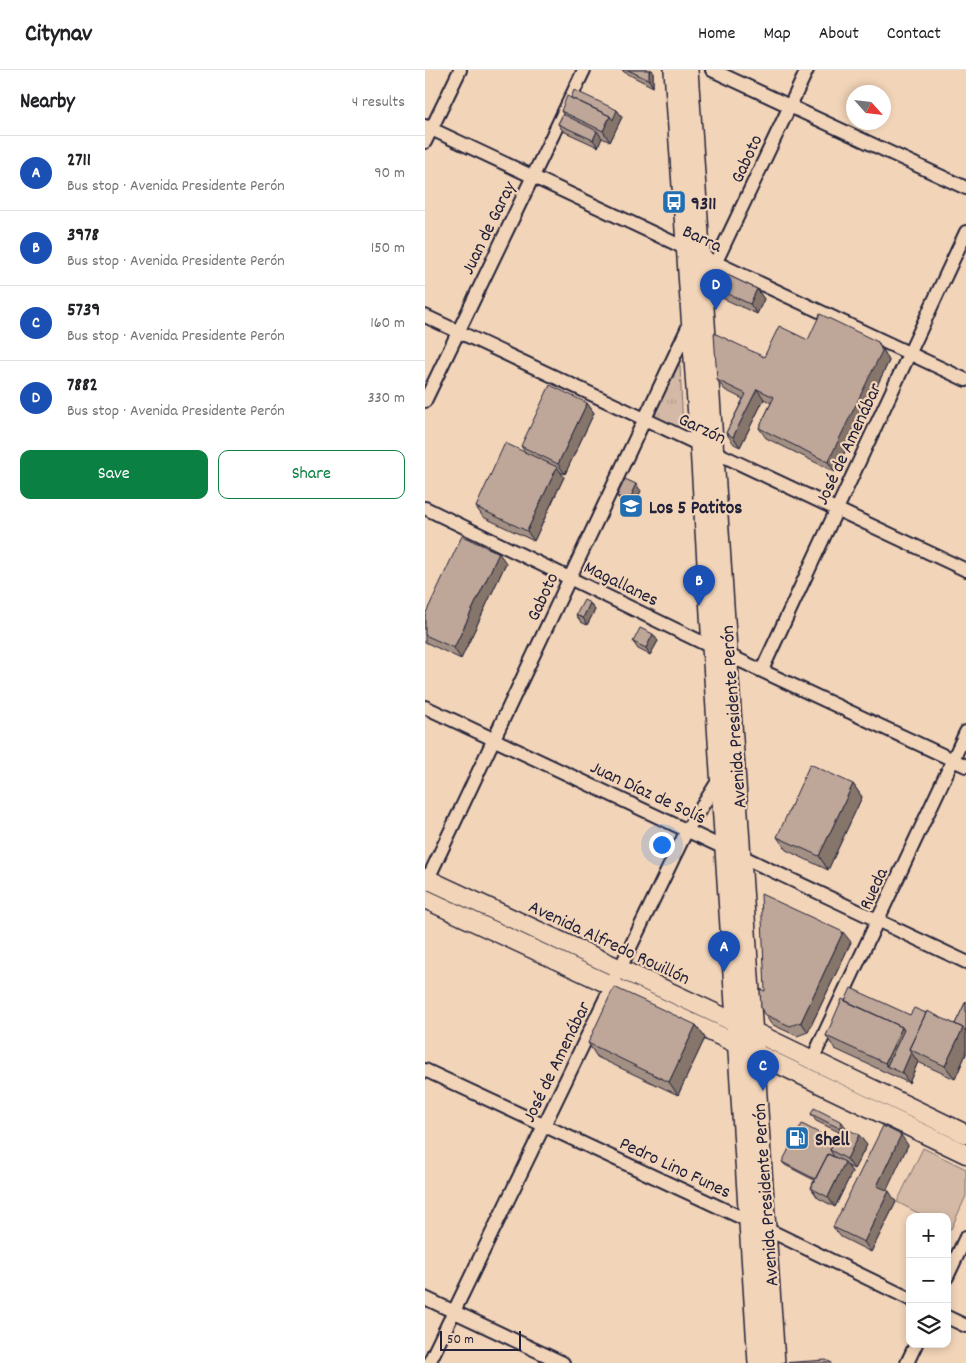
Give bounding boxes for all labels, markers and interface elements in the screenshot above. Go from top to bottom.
text: Citynav [25,18,92,52]
text: Home [698,22,735,47]
text: Map [763,22,791,47]
text: About [819,22,859,47]
text: Contact [887,22,941,47]
north arrow [846,85,891,130]
text: Nearby [20,88,75,118]
text: 4 results [352,91,405,114]
street label: Gaboto [725,131,771,188]
text: 2711 [67,148,91,175]
text: A [32,162,40,185]
text: 90 m [374,162,405,185]
text: Bus stop · Avenida Presidente Perón [67,175,285,198]
street label: Juan de Garay [456,177,525,280]
bus stop icon: 9311 [661,189,687,215]
place label: 9311 [691,192,716,219]
street label: Barra [677,219,727,262]
text: 3978 [67,223,99,250]
text: B [32,237,40,260]
text: 150 m [371,237,405,260]
text: Bus stop · Avenida Presidente Perón [67,250,285,273]
pin: D [700,269,732,310]
text: 5739 [67,298,100,325]
text: C [32,312,40,335]
text: 160 m [370,312,405,335]
text: Bus stop · Avenida Presidente Perón [67,325,285,348]
text: 7882 [67,373,98,400]
street label: José de Amenábar [810,379,890,510]
text: D [32,387,40,410]
text: 330 m [367,387,405,410]
text: Bus stop · Avenida Presidente Perón [67,400,285,423]
street label: Garzón [673,407,730,453]
button: Save [20,450,208,499]
button: Share [218,450,405,499]
school or university icon: Los 5 Patitos [618,493,644,519]
place label: Los 5 Patitos [649,496,742,523]
street label: Magallanes [578,555,663,615]
pin: B [683,565,715,606]
street label: Gaboto [521,569,567,626]
street label: Avenida Presidente Perón [716,624,755,809]
street label: Juan Díaz de Solís [585,755,710,833]
your location [649,832,675,858]
street label: Rueda [854,863,897,915]
street label: Avenida Alfredo Rouillón [523,895,694,993]
pin: A [708,931,740,972]
street label: José de Amenábar [517,997,599,1128]
pin: C [747,1050,779,1091]
street label: Avenida Presidente Perón [748,1102,787,1287]
fuel station icon: Shell [784,1125,810,1151]
place label: Shell [815,1128,850,1155]
street label: Pedro Lino Funes [614,1131,735,1207]
map controls [906,1213,951,1348]
button: + [906,1213,951,1258]
button: − [906,1258,951,1303]
button: layers [906,1303,951,1348]
scale bar [440,1328,521,1351]
text: 50 m [447,1330,474,1350]

